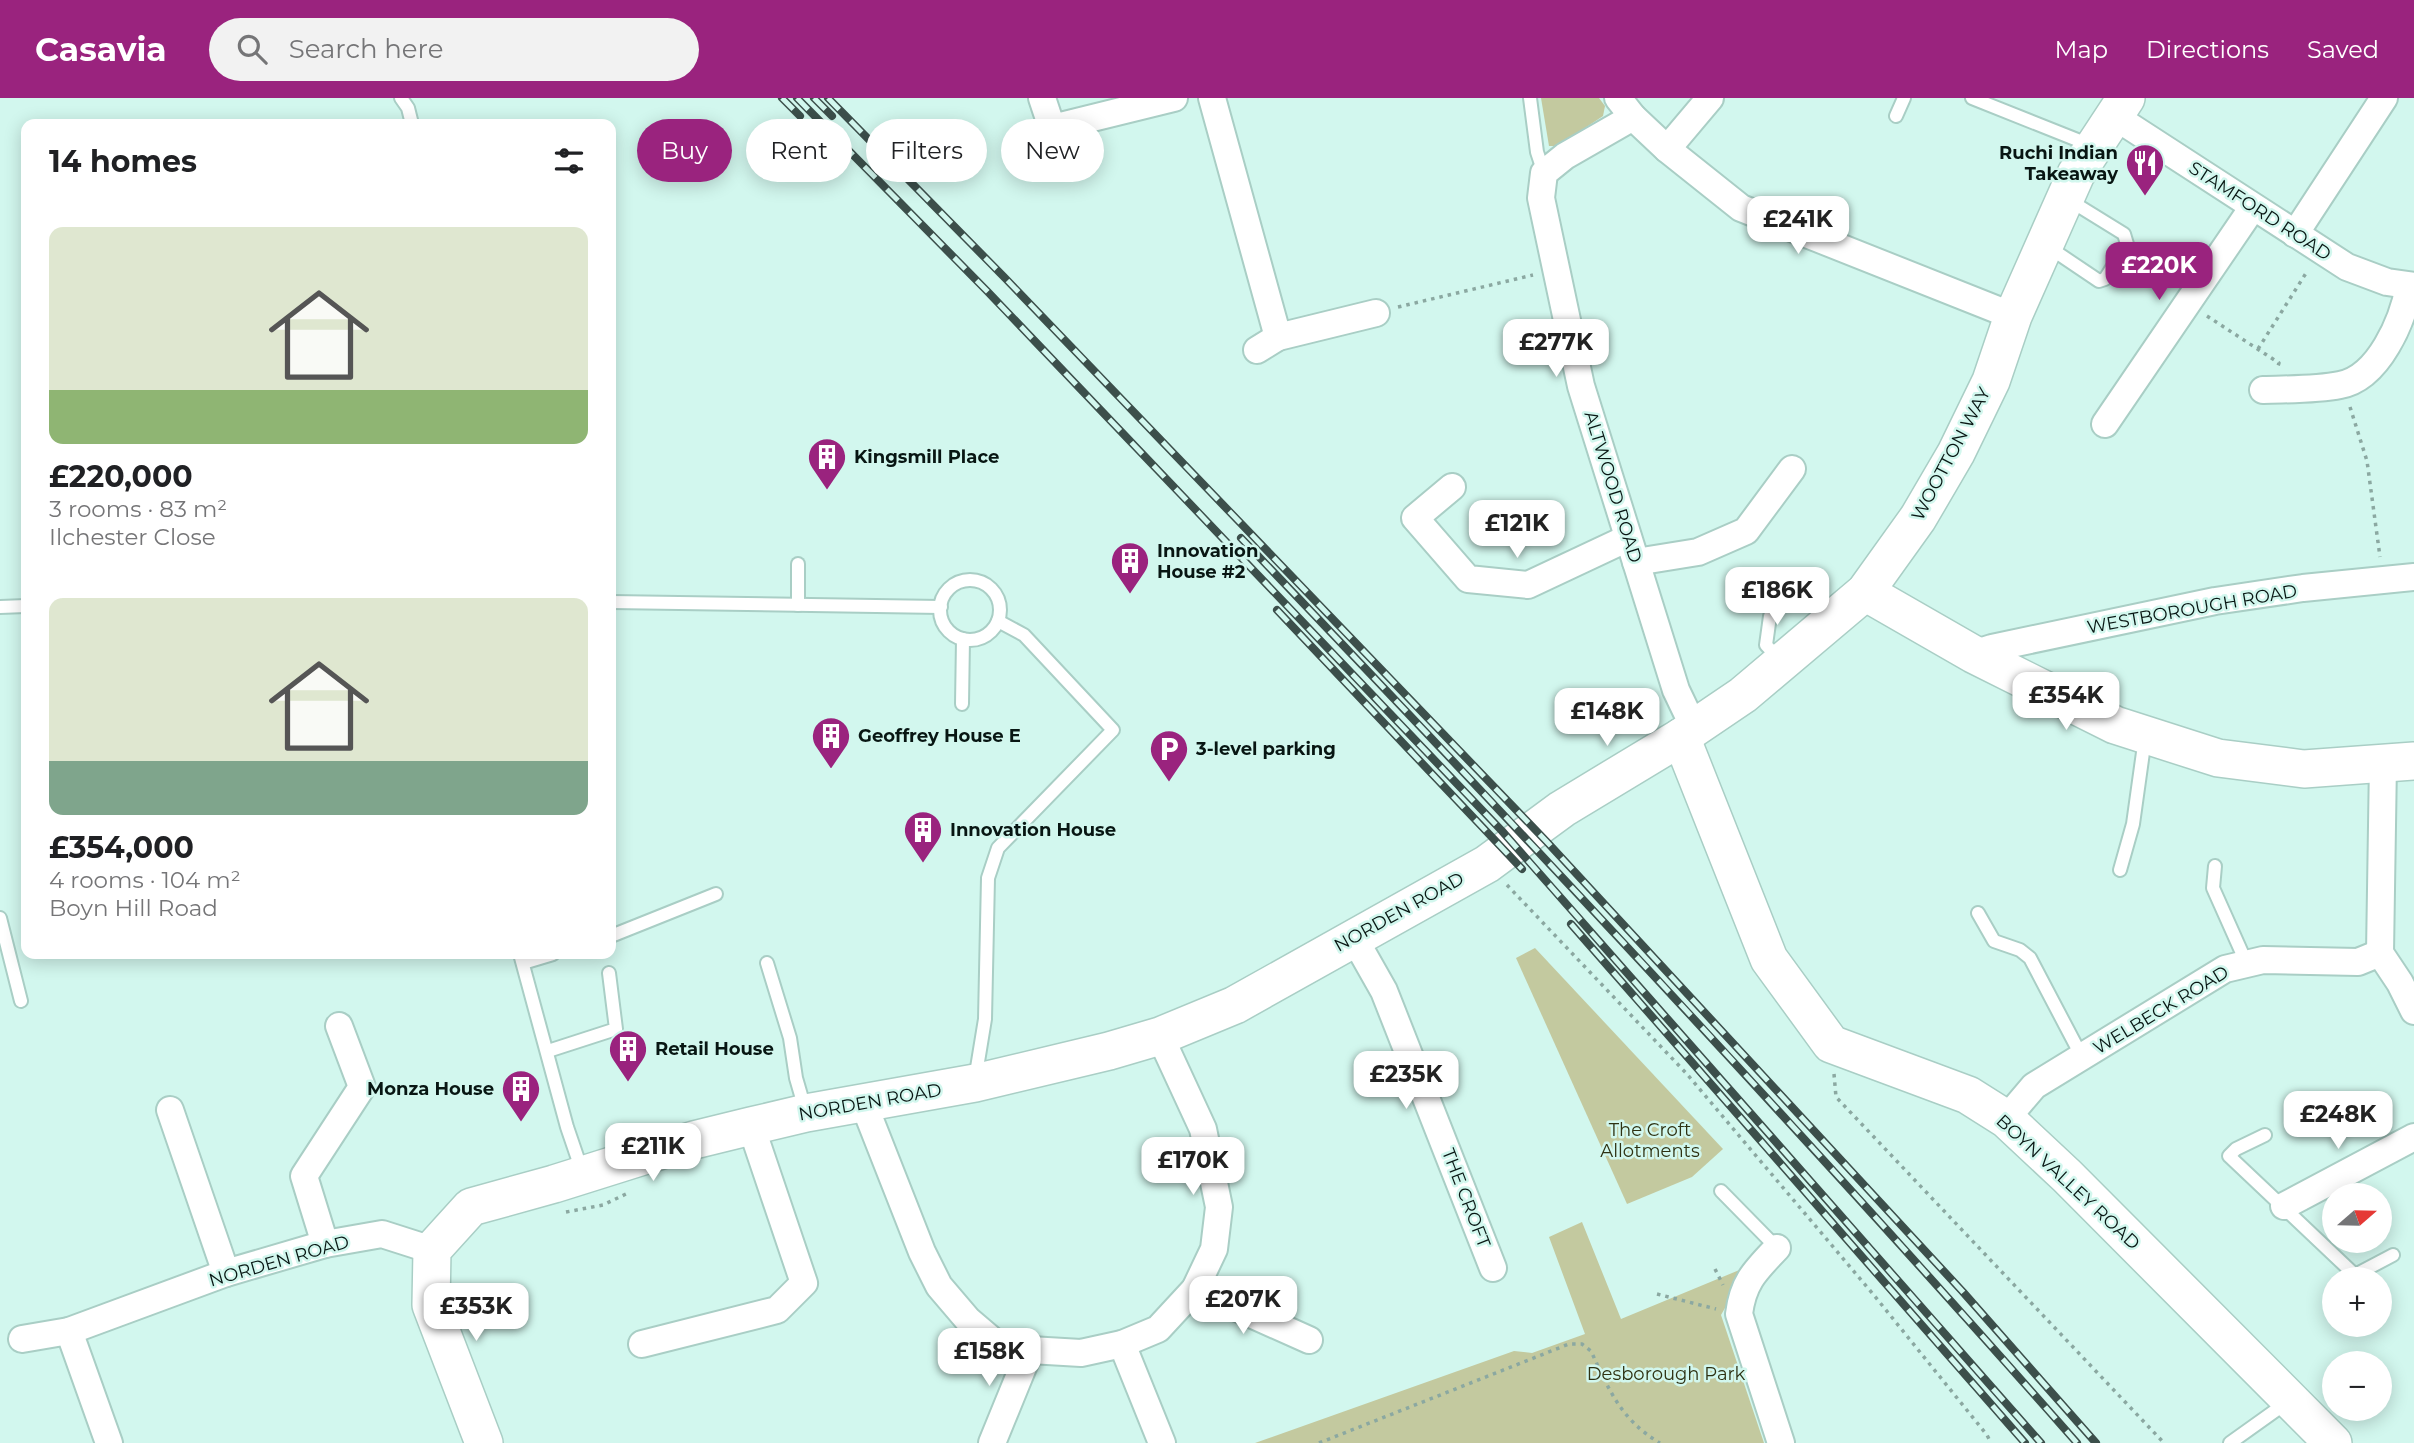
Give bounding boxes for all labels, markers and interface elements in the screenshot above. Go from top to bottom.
search box [209,18,699,81]
text: Casavia [35,29,167,69]
icon: search [233,30,271,68]
text: Search here [289,33,443,65]
text: Map [2055,35,2108,64]
text: Directions [2146,35,2269,64]
text: Saved [2307,35,2379,64]
chip: Buy [637,119,732,182]
chip: Rent [746,119,852,182]
chip: Filters [866,119,987,182]
chip: New [1001,119,1104,182]
icon: filters [550,142,588,180]
place label: Ruchi Indian Takeaway [1999,142,2118,185]
restaurant icon: Ruchi Indian Takeaway [2124,142,2166,197]
text: 14 homes [49,143,197,180]
street label: STAMFORD ROAD [2185,157,2335,265]
pin: £241K [1749,197,1847,256]
text: £241K [1763,205,1833,233]
pin: £220K [2110,242,2208,302]
text: £220K [2122,251,2196,279]
icon: home [256,272,382,398]
pin: £277K [1507,320,1605,379]
text: £277K [1519,328,1593,356]
street label: WOOTTON WAY [1907,383,1996,524]
street label: ALTWOOD ROAD [1579,408,1647,566]
building icon: Kingsmill Place [806,436,848,491]
place label: Kingsmill Place [854,446,999,468]
text: £220,000 [49,458,193,495]
text: 3 rooms · 83 m² [49,495,227,523]
pin: £121K [1468,500,1566,560]
text: £121K [1485,509,1549,537]
text: Ilchester Close [49,523,216,551]
building icon: Innovation House #2 [1109,540,1151,595]
place label: Innovation House #2 [1157,540,1258,583]
pin: £186K [1728,568,1826,627]
text: £186K [1741,576,1813,604]
street label: WESTBOROUGH ROAD [2085,580,2299,638]
icon: home [256,643,382,769]
pin: £354K [2017,672,2115,732]
text: £354K [2028,681,2104,709]
pin: £148K [1558,688,1656,748]
text: £148K [1571,697,1643,725]
building icon: Geoffrey House E [810,715,852,770]
place label: Geoffrey House E [858,725,1021,747]
parking icon: 3-level parking [1148,728,1190,783]
place label: 3-level parking [1195,738,1336,760]
building icon: Innovation House [902,809,944,864]
place label: Innovation House [950,819,1116,841]
text: £354,000 [49,829,194,866]
text: 4 rooms · 104 m² [49,866,241,894]
street label: NORDEN ROAD [1330,867,1468,957]
text: Boyn Hill Road [49,894,218,922]
street label: WELBECK ROAD [2089,961,2233,1059]
building icon: Retail House [607,1028,649,1083]
place label: Retail House [655,1038,774,1060]
pin: £235K [1357,1052,1455,1111]
text: £235K [1370,1060,1442,1088]
building icon: Monza House [500,1068,542,1123]
place label: Monza House [367,1078,494,1100]
street label: NORDEN ROAD [797,1079,943,1125]
pin: £248K [2289,1091,2387,1151]
text: £248K [2300,1100,2376,1128]
street label: BOYN VALLEY ROAD [1992,1110,2144,1254]
park label: The Croft Allotments [1600,1119,1700,1162]
pin: £211K [604,1124,702,1183]
text: £211K [621,1132,685,1160]
pin: £170K [1144,1138,1242,1197]
street label: THE CROFT [1437,1145,1495,1251]
text: £170K [1157,1146,1229,1174]
north arrow [2322,1183,2392,1253]
map controls [2322,1183,2392,1421]
street label: NORDEN ROAD [206,1230,352,1292]
button: + [2322,1267,2392,1337]
pin: £207K [1194,1276,1292,1336]
pin: £353K [427,1284,525,1343]
text: £207K [1205,1285,1281,1313]
text: £353K [440,1292,512,1320]
pin: £158K [940,1328,1038,1388]
text: £158K [954,1337,1024,1365]
button: − [2322,1351,2392,1421]
park label: Desborough Park [1587,1363,1746,1385]

